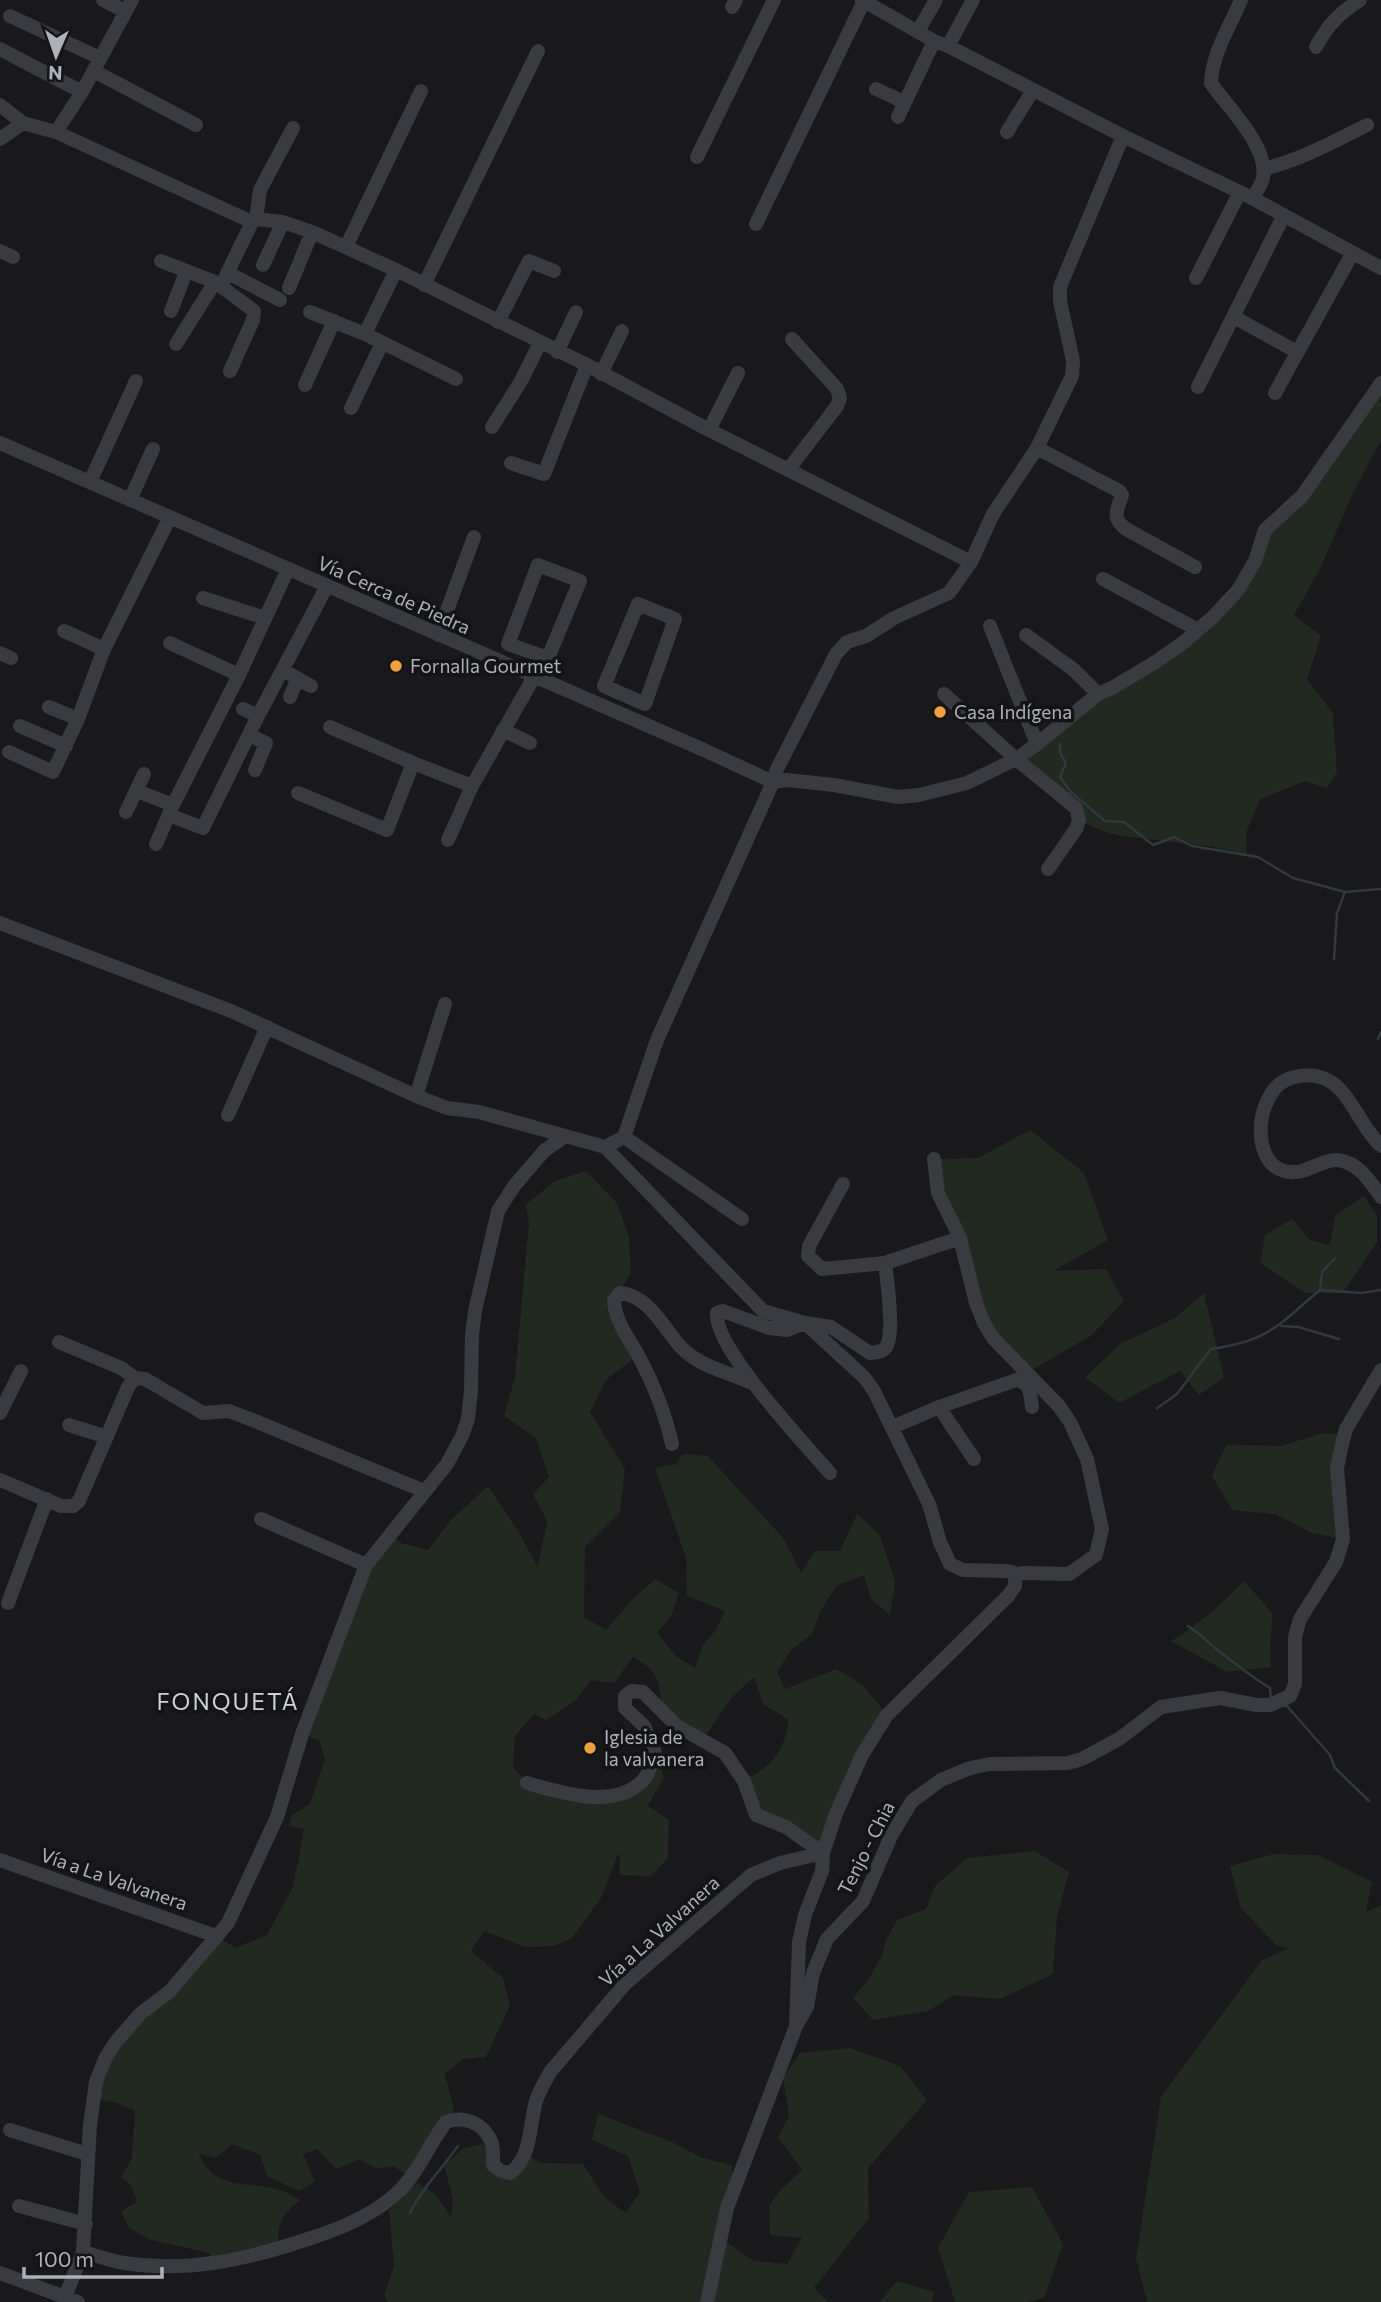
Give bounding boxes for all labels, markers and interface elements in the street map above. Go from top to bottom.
north arrow [21,21,91,91]
text: N [48,62,63,85]
street label: Vía Cerca de Piedra [314,551,474,638]
place label: Fornalla Gourmet [410,654,561,677]
marker: Fornalla Gourmet [388,658,404,674]
place label: Casa Indígena [954,700,1072,723]
marker: Casa Indígena [932,704,948,720]
district label: FONQUETÁ [156,1687,300,1715]
place label: Iglesia de la valvanera [604,1725,704,1770]
marker: Iglesia de la valvanera [582,1740,598,1756]
street label: Tenjo - Chia [832,1797,899,1898]
street label: Vía a La Valvanera [38,1843,191,1914]
street label: Vía a La Valvanera [594,1871,724,1991]
scale bar [24,2236,163,2280]
text: 100 m [35,2246,94,2271]

